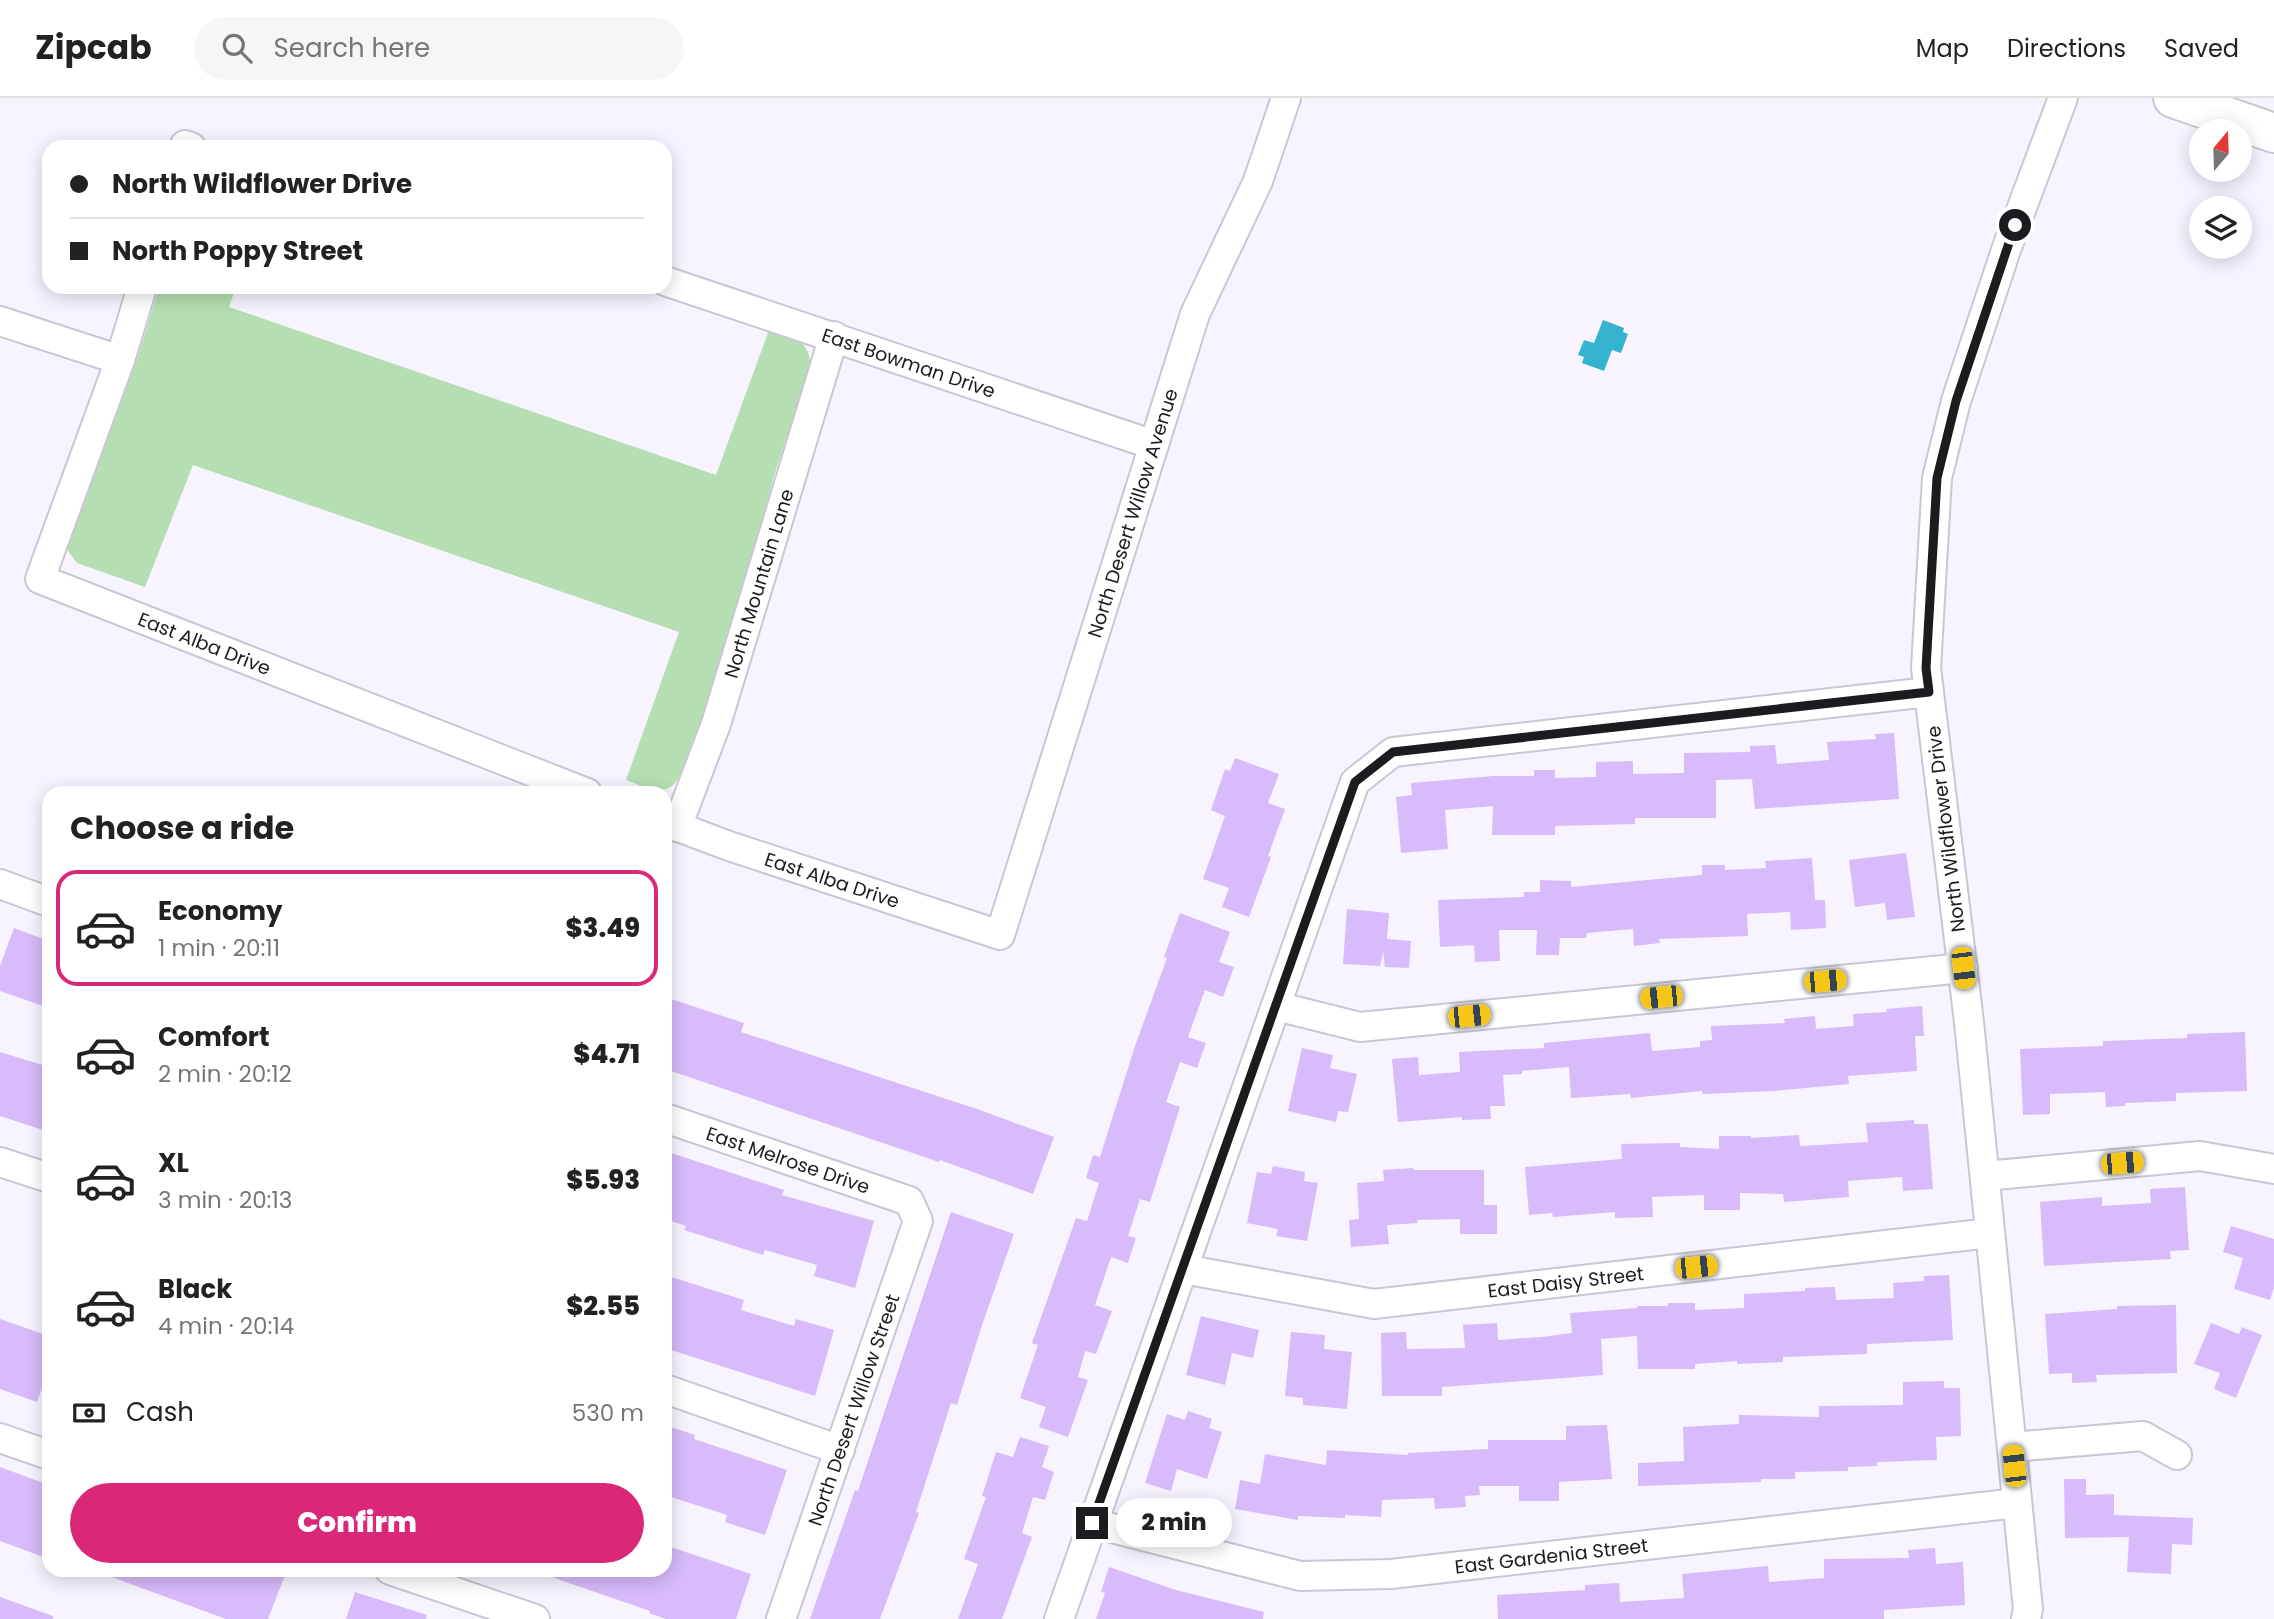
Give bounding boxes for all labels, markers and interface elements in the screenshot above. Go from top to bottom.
search box [194,17,684,80]
text: Zipcab [35,24,152,71]
icon: search [218,29,256,67]
text: Search here [274,30,430,66]
text: Map [1916,32,1969,65]
text: Directions [2007,32,2126,65]
text: Saved [2164,32,2239,65]
north arrow [2189,119,2252,182]
map controls [2189,119,2252,259]
text: North Wildflower Drive [112,166,412,202]
button: layers [2189,196,2252,259]
route start [1999,209,2031,241]
text: North Poppy Street [112,233,363,269]
street label: East Bowman Drive [818,321,999,404]
street label: North Desert Willow Avenue [1081,385,1184,641]
street label: North Mountain Lane [717,486,800,681]
street label: East Alba Drive [134,605,275,682]
street label: North Wildflower Drive [1920,724,1972,934]
text: Choose a ride [70,805,294,850]
street label: East Alba Drive [761,845,903,915]
text: Economy [158,893,282,929]
icon: car [74,897,137,960]
text: $3.49 [565,910,640,946]
text: 1 min · 20:11 [158,932,280,964]
car [1951,946,1976,990]
car [1804,969,1847,993]
car [1640,984,1683,1010]
car [1448,1003,1491,1029]
text: Comfort [158,1019,270,1055]
icon: car [74,1023,137,1086]
text: $4.71 [573,1036,640,1072]
text: 2 min · 20:12 [158,1058,292,1090]
street label: East Melrose Drive [703,1120,873,1200]
text: XL [158,1145,189,1181]
icon: car [74,1149,137,1212]
car [2101,1151,2144,1175]
text: $5.93 [566,1162,640,1198]
text: 3 min · 20:13 [158,1184,292,1216]
car [1675,1254,1718,1280]
street label: East Daisy Street [1486,1260,1645,1304]
text: Black [158,1271,232,1307]
icon: car [74,1275,137,1338]
text: $2.55 [566,1288,640,1324]
street label: North Desert Willow Street [802,1290,906,1530]
text: 4 min · 20:14 [158,1310,294,1342]
icon: cash [70,1394,108,1432]
text: Cash [126,1394,194,1430]
text: 530 m [572,1397,644,1429]
car [2002,1444,2027,1488]
button: Confirm [70,1483,644,1563]
callout: 2 min [1116,1498,1232,1548]
text: 2 min [1142,1506,1206,1538]
route end [1076,1507,1108,1539]
street label: East Gardenia Street [1453,1531,1649,1580]

